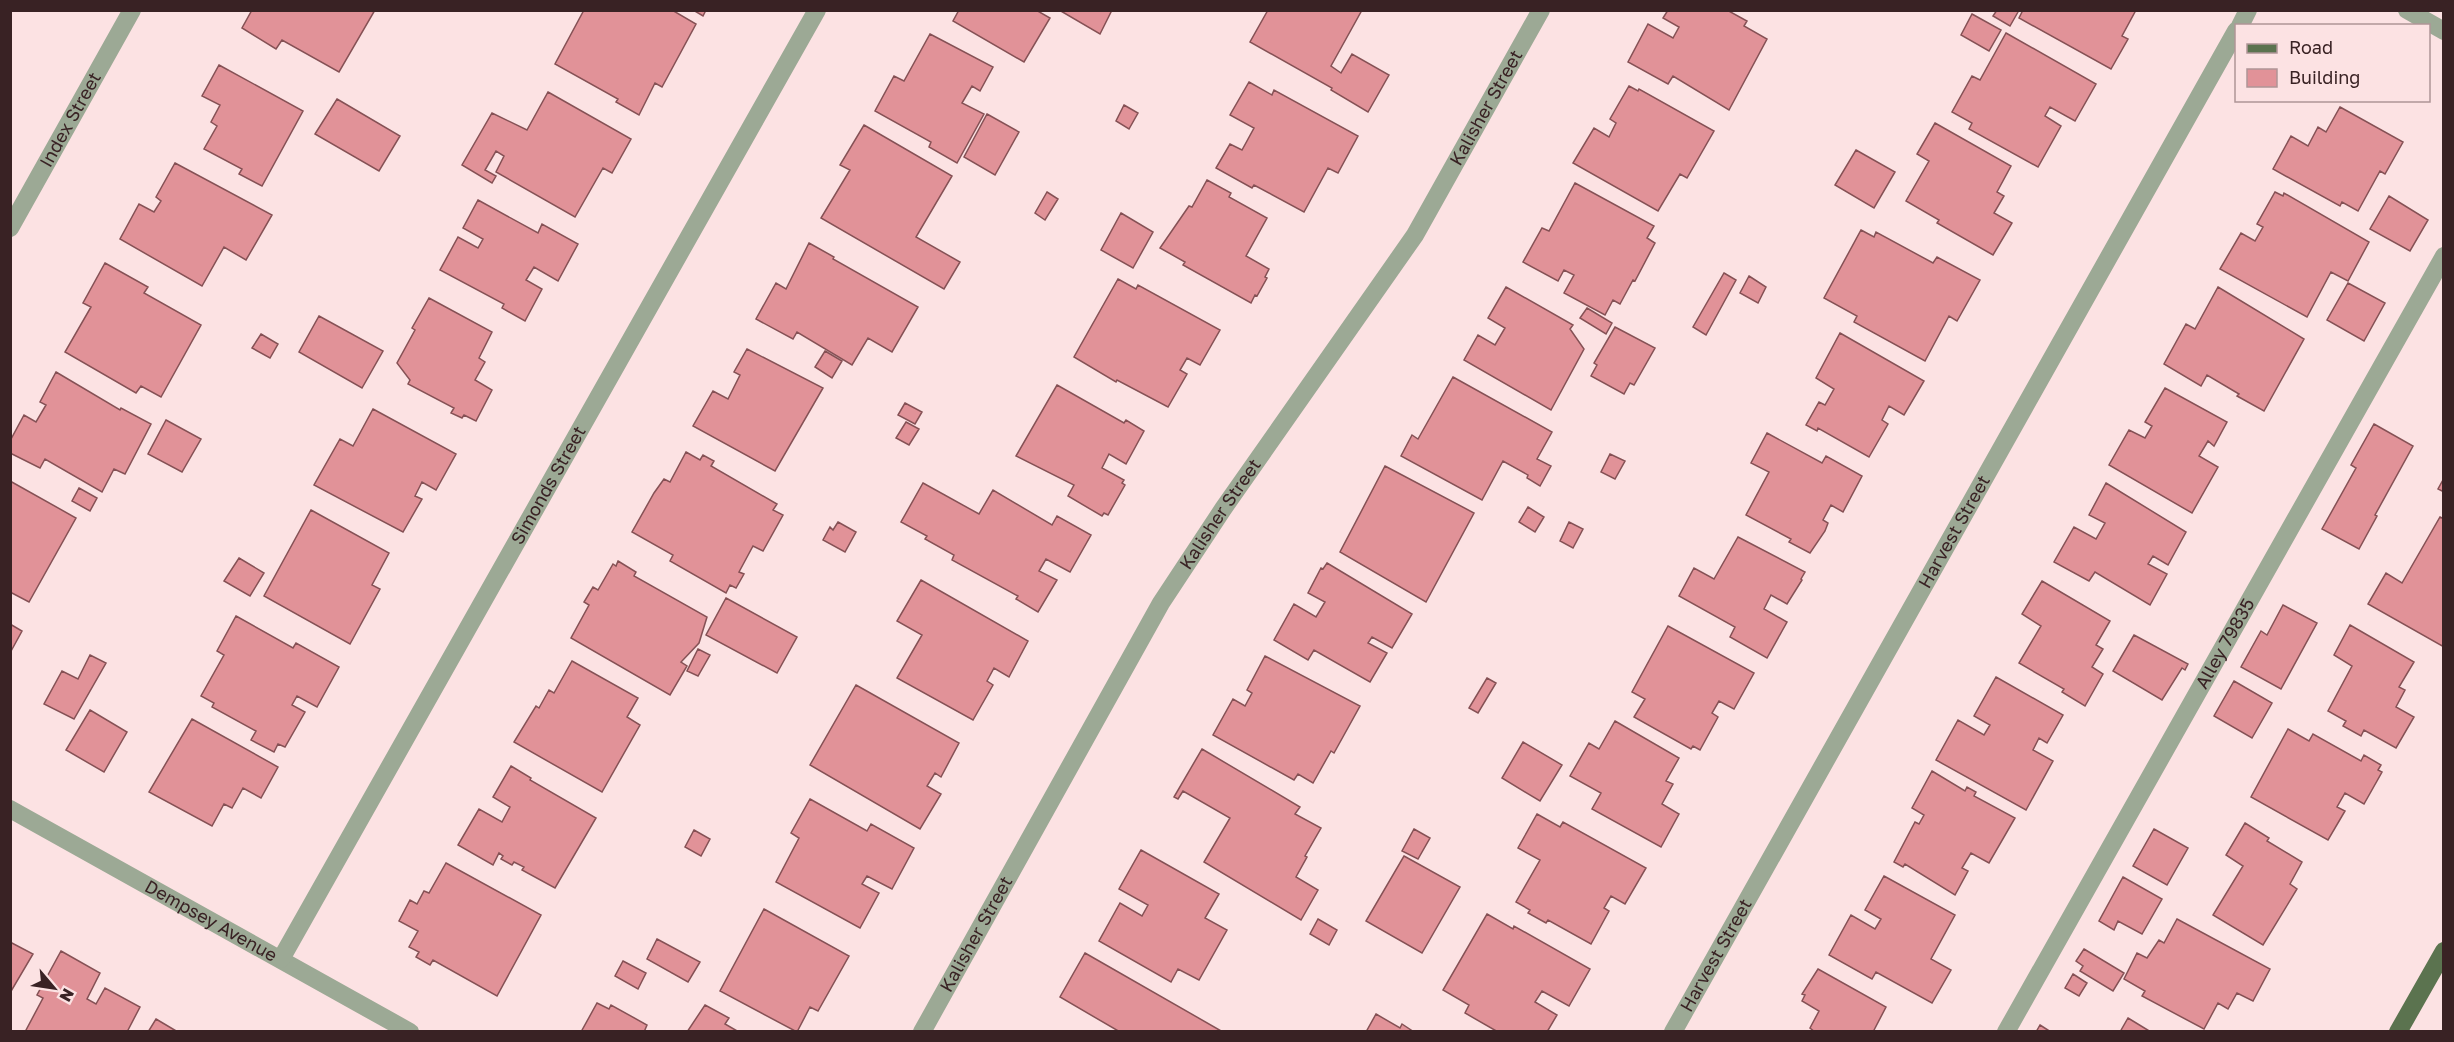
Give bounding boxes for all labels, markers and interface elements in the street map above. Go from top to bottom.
legend [2235,24,2430,102]
text: Road [2289,36,2333,58]
street label: Kalisher Street [1444,46,1526,169]
text: Building [2289,66,2360,88]
street label: Index Street [34,68,105,171]
street label: Simonds Street [505,422,590,548]
street label: Kalisher Street [1174,454,1265,573]
street label: Harvest Street [1913,471,1994,592]
street label: Alley 79835 [2190,594,2259,692]
street label: Kalisher Street [935,872,1017,995]
street label: Dempsey Avenue [141,875,281,966]
street label: Harvest Street [1675,894,1756,1015]
north arrow [24,958,84,1018]
text: N [55,985,79,1005]

